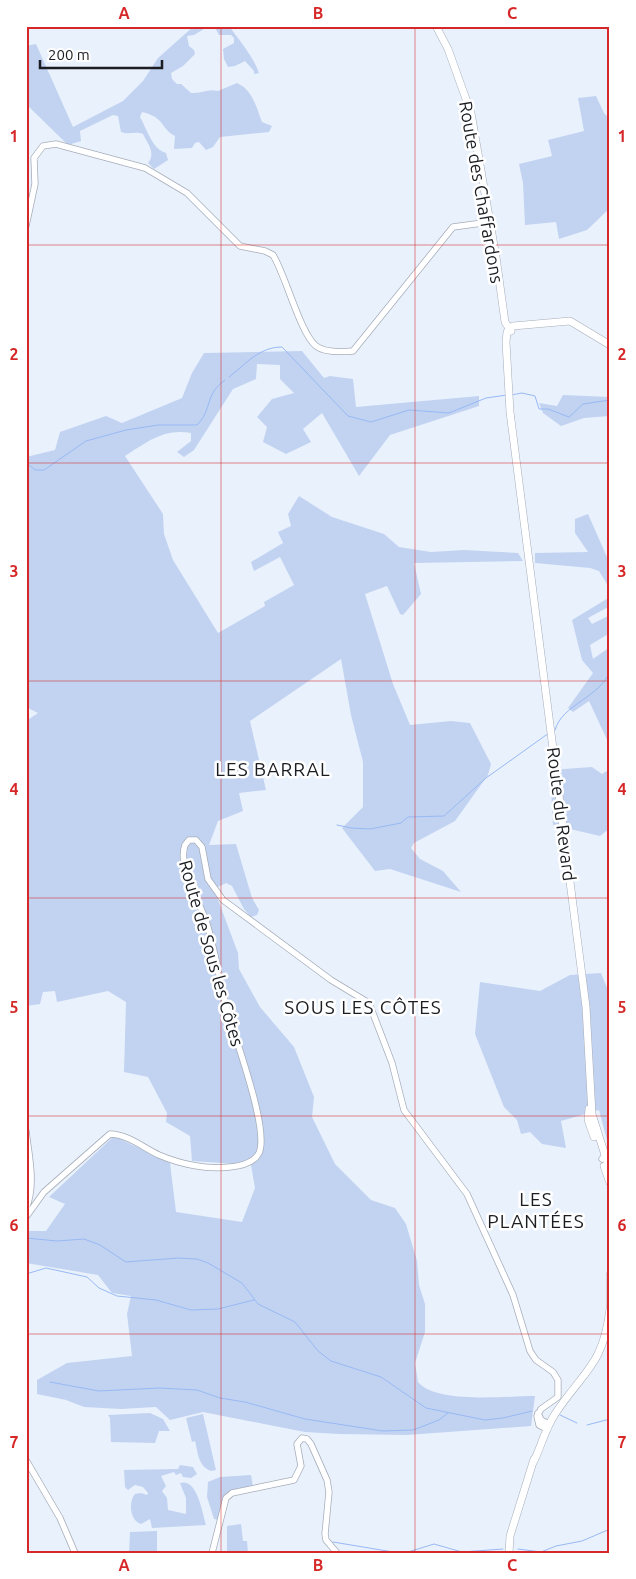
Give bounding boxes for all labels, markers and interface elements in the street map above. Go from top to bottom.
text: A [118,4,130,22]
text: B [313,4,323,22]
text: C [507,4,517,22]
scale bar [40,38,162,70]
text: 200 m [48,46,90,63]
street label: Route des Chaffardons [456,99,508,285]
text: 1 [9,127,19,145]
text: 1 [617,127,627,145]
text: 2 [9,345,19,363]
text: 2 [617,345,627,363]
text: 3 [9,562,19,580]
text: 3 [617,562,627,580]
street label: Route du Revard [544,746,580,882]
district label: LES BARRAL [215,758,331,780]
text: 4 [9,780,19,798]
text: 4 [617,780,627,798]
street label: Route de Sous les Côtes [176,858,248,1049]
district label: SOUS LES CÔTES [284,996,442,1018]
text: 5 [9,998,19,1016]
text: 5 [617,998,627,1016]
district label: LES PLANTÉES [487,1188,585,1232]
text: 6 [9,1216,19,1234]
text: 6 [617,1216,627,1234]
text: 7 [9,1433,19,1451]
text: 7 [617,1433,627,1451]
text: A [118,1556,130,1574]
text: B [313,1556,323,1574]
text: C [507,1556,517,1574]

